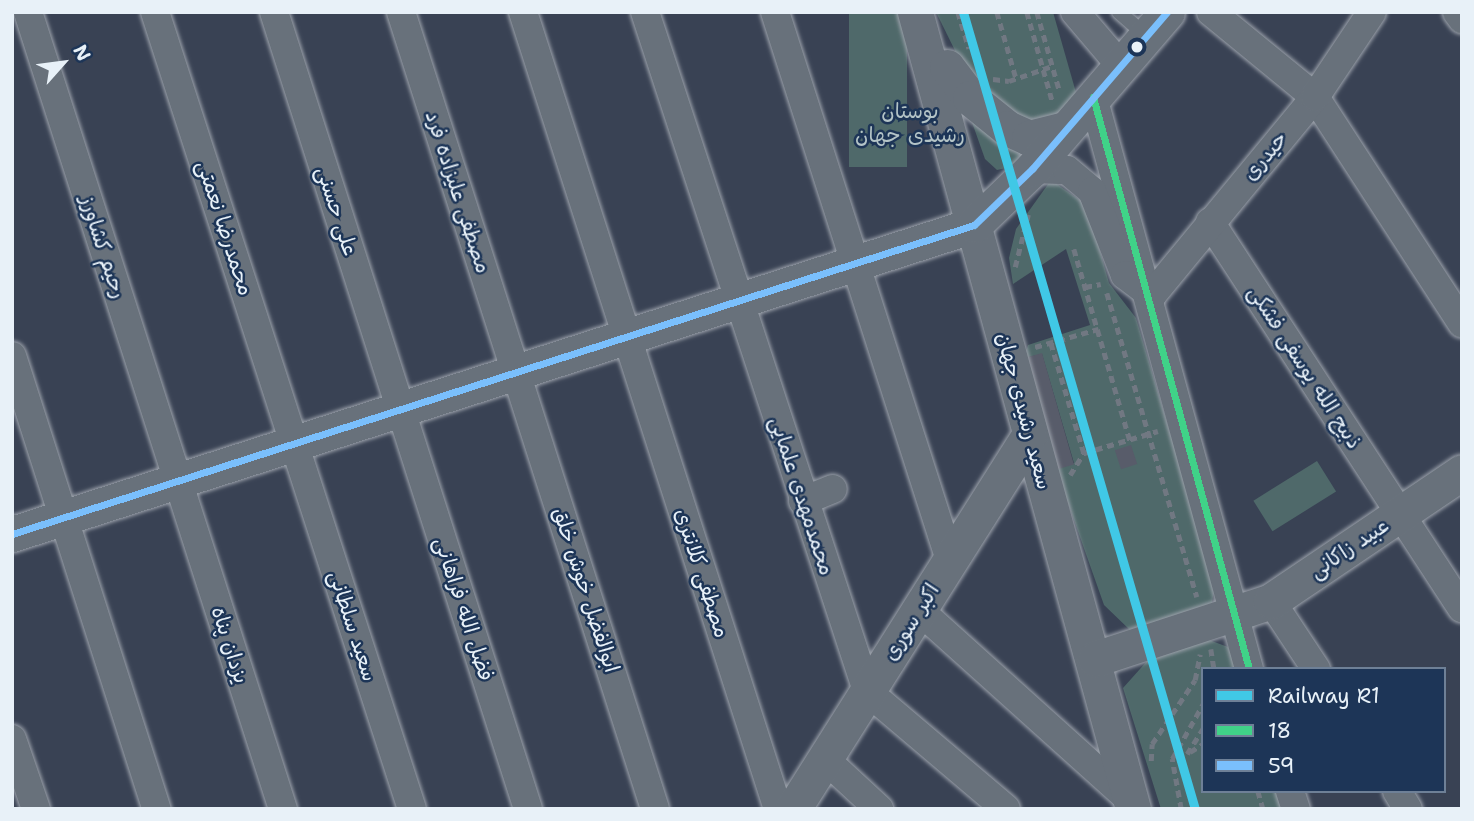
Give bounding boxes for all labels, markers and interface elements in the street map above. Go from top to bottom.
north arrow [28,28,98,98]
text: N [67,40,97,65]
unlabelled marker [1130,40,1144,54]
park label: بوستان رشیدی جهان [855,98,965,148]
street label: مصطفی علیزاده فرد [420,108,496,276]
street label: حیدری [1237,126,1293,186]
street label: محمدرضا نعمتی [191,157,259,299]
street label: علی حسنی [311,163,363,259]
street label: رحیم کشاورز [74,192,132,302]
street label: ذبیح الله یوسفی فشکی [1243,281,1367,453]
street label: سعید رشیدی جهان [991,330,1057,492]
street label: محمدمهدی علمایی [764,413,840,579]
street label: ابوالفضل خوش خلق [547,504,625,676]
street label: مصطفی کلانتری [669,505,735,641]
street label: عبید زاکانی [1304,512,1394,584]
street label: فضل الله فراهانی [429,534,499,684]
street label: سعید سلطانی [323,568,383,684]
street label: اکبر سوری [878,579,944,665]
street label: یزدان پناه [206,603,254,687]
legend [1201,667,1446,793]
text: Railway R1 [1268,682,1380,710]
text: 18 [1268,717,1291,745]
text: 59 [1268,752,1295,780]

